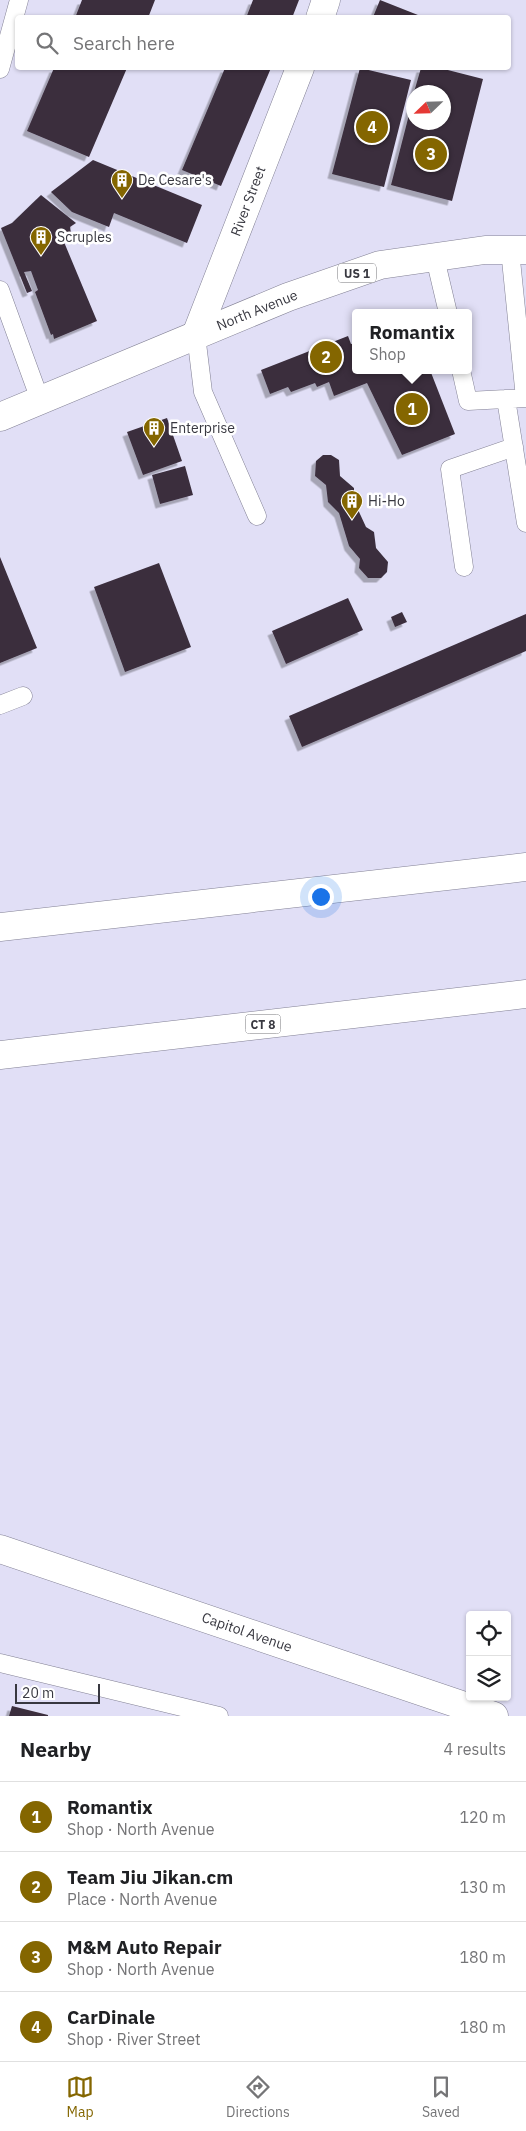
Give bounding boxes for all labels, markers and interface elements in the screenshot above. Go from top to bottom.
search box [15,15,511,70]
icon: search [33,29,61,57]
text: Search here [73,31,175,55]
north arrow [406,85,451,130]
pin: 4 [356,108,388,146]
pin: 3 [415,135,447,173]
street label: River Street [226,163,270,239]
building icon: De Cesare's [110,168,134,199]
place label: De Cesare's [138,171,212,189]
building icon: Scruples [29,225,53,256]
place label: Scruples [57,228,112,246]
road number: US 1 [338,264,376,282]
street label: North Avenue [214,285,300,334]
popup [352,309,472,374]
text: Romantix [369,320,455,344]
pin: 2 [310,338,342,376]
text: Shop [369,344,406,364]
pin: 1 [396,390,428,428]
building icon: Enterprise [142,416,166,447]
place label: Enterprise [170,419,235,437]
building icon: Hi-Ho [340,489,364,520]
place label: Hi-Ho [368,492,405,510]
your location [308,884,334,910]
road number: CT 8 [246,1014,280,1034]
street label: Capitol Avenue [199,1608,295,1656]
map controls [466,1611,511,1701]
button: locate [466,1611,511,1656]
button: layers [466,1656,511,1701]
scale bar [15,1681,100,1704]
text: 20 m [22,1684,54,1702]
text: Nearby [20,1735,91,1763]
text: 4 results [443,1739,506,1759]
text: Romantix [67,1795,153,1819]
text: 1 [31,1807,41,1827]
text: 120 m [459,1807,506,1827]
text: Shop · North Avenue [67,1819,215,1839]
text: Team Jiu Jikan.cm [67,1865,233,1889]
text: 2 [31,1877,41,1897]
text: 130 m [459,1877,506,1897]
text: Place · North Avenue [67,1889,217,1909]
text: M&M Auto Repair [67,1935,222,1959]
text: 3 [31,1947,41,1967]
text: 180 m [459,1947,506,1967]
text: Shop · North Avenue [67,1959,215,1979]
text: CarDinale [67,2005,155,2029]
text: 4 [31,2017,41,2037]
text: 180 m [459,2017,506,2037]
text: Shop · River Street [67,2029,201,2049]
tab: Map [66,2073,94,2121]
tab: Directions [226,2073,290,2121]
tab: Saved [422,2073,460,2121]

